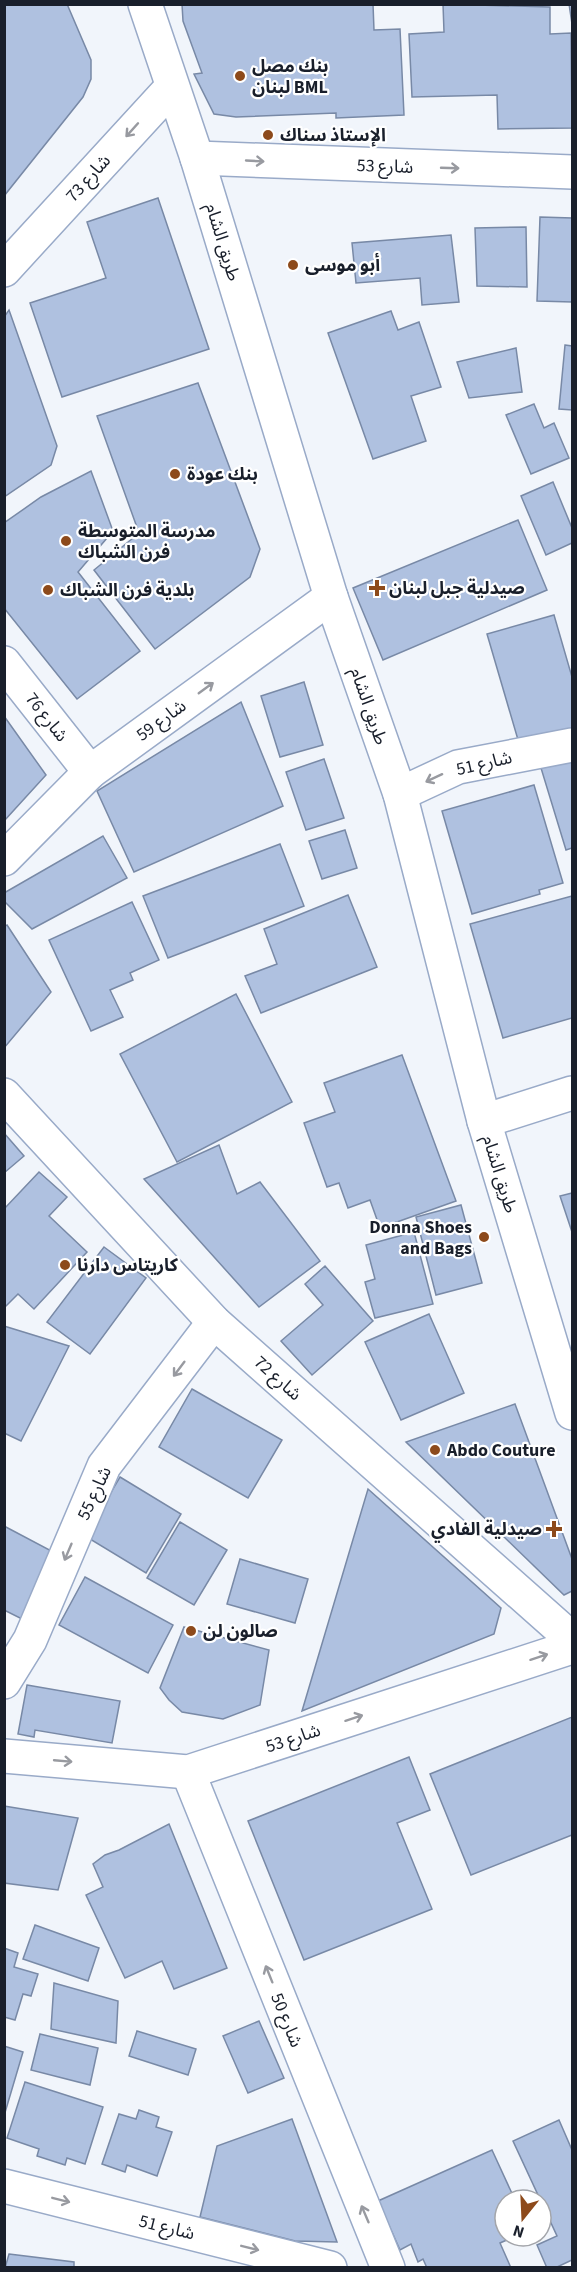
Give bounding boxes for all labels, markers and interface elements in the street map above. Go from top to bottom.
place label: بنك مصل لبنان BML [252,54,329,100]
marker: بنك مصل لبنان BML [233,69,247,83]
one-way arrow [125,122,140,137]
place label: الإستاذ سناك [280,123,386,148]
marker: الإستاذ سناك [261,128,275,142]
street label: شارع 73 [60,149,117,208]
street label: شارع 53 [356,153,414,181]
one-way arrow [245,155,265,166]
one-way arrow [440,162,460,173]
street label: طريق الشام [198,200,246,285]
place label: أبو موسى [305,252,380,278]
marker: أبو موسى [286,258,300,272]
place label: بنك عودة [187,462,258,487]
marker: بنك عودة [168,467,182,481]
place label: مدرسة المتوسطة فرن الشباك [78,519,215,565]
marker: مدرسة المتوسطة فرن الشباك [59,534,73,548]
place label: صيدلية جبل لبنان [389,576,525,601]
place label: بلدية فرن الشباك [60,578,194,603]
marker: صيدلية جبل لبنان [370,581,384,595]
marker: بلدية فرن الشباك [41,583,55,597]
street label: طريق الشام [343,664,393,749]
one-way arrow [197,682,213,694]
street label: شارع 76 [19,687,74,748]
street label: شارع 59 [131,694,192,748]
street label: شارع 51 [454,745,515,783]
one-way arrow [426,772,444,784]
street label: طريق الشام [475,1132,523,1217]
place label: Donna Shoes and Bags [369,1215,472,1261]
marker: Donna Shoes and Bags [477,1230,491,1244]
place label: كاريتاس دارنا [77,1253,179,1278]
marker: كاريتاس دارنا [58,1258,72,1272]
street label: شارع 72 [248,1350,307,1407]
one-way arrow [172,1360,185,1376]
place label: Abdo Couture [446,1438,556,1463]
marker: Abdo Couture [428,1443,442,1457]
street label: شارع 55 [71,1462,119,1525]
place label: صيدلية الفادي [431,1517,542,1543]
marker: صيدلية الفادي [547,1522,561,1536]
one-way arrow [62,1543,73,1561]
place label: صالون لن [203,1619,278,1644]
marker: صالون لن [184,1624,198,1638]
one-way arrow [529,1651,548,1662]
one-way arrow [344,1711,363,1722]
street label: شارع 53 [262,1718,324,1760]
one-way arrow [52,1756,72,1767]
one-way arrow [263,1965,274,1984]
street label: شارع 50 [263,1989,309,2051]
north arrow [493,2188,553,2248]
one-way arrow [51,2195,70,2207]
one-way arrow [359,2205,370,2223]
street label: شارع 51 [136,2209,197,2247]
text: N [510,2219,527,2243]
one-way arrow [241,2242,260,2254]

